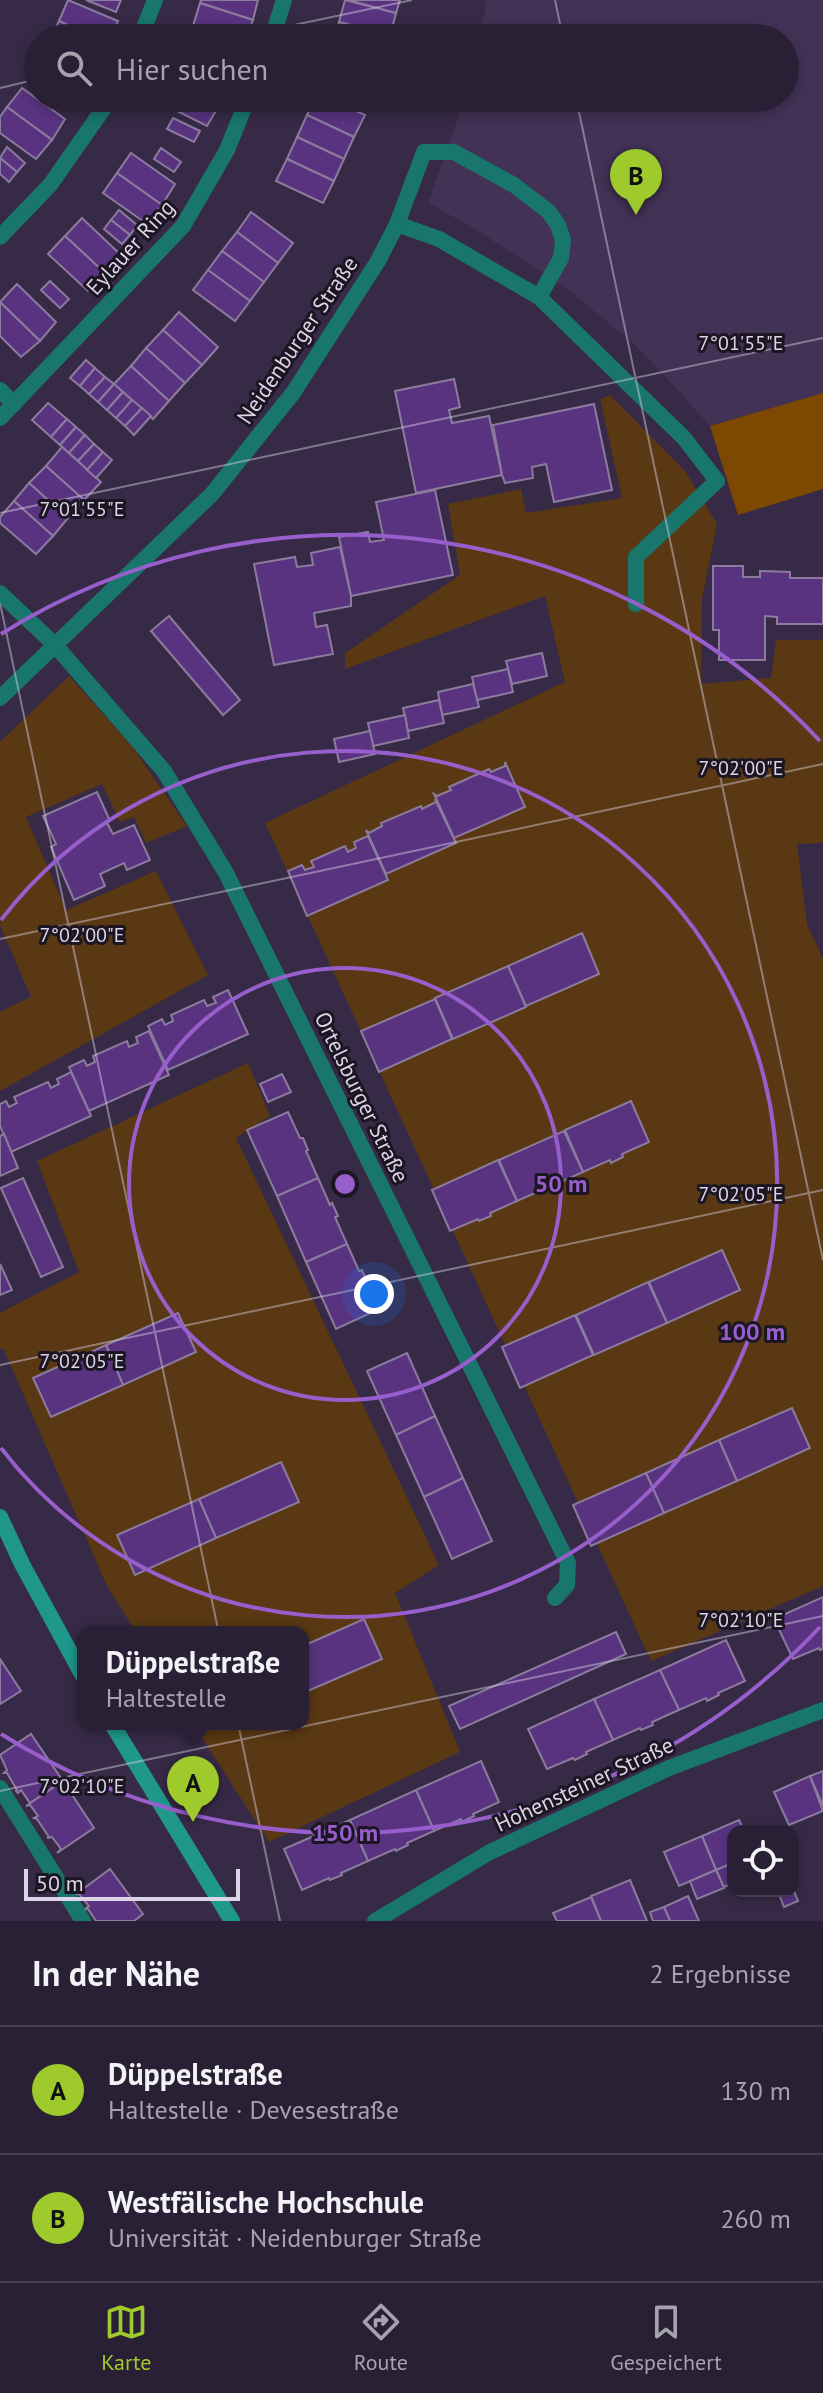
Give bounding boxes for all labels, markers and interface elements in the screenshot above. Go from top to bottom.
search box [24,24,799,112]
icon: search [52,46,96,90]
text: Hier suchen [116,49,268,88]
pin: B [610,149,662,215]
street label: Eylauer Ring [80,194,180,300]
street label: Neidenburger Straße [231,251,363,429]
text: 7°01'55"E [699,330,783,356]
text: 7°01'55"E [40,496,124,522]
text: 7°02'00"E [699,755,783,781]
text: 7°02'00"E [40,922,124,948]
street label: Ortelsburger Straße [309,1007,415,1187]
text: 50 m [535,1168,587,1199]
centre of rings [331,1170,359,1198]
text: 7°02'05"E [699,1181,783,1207]
your location [354,1274,394,1314]
text: 100 m [719,1316,785,1347]
text: 7°02'05"E [40,1348,124,1374]
text: 7°02'10"E [699,1607,783,1633]
popup [77,1626,309,1730]
text: Düppelstraße [106,1642,280,1681]
text: Haltestelle [106,1681,226,1714]
street label: Hohensteiner Straße [490,1730,678,1838]
pin: A [167,1756,219,1822]
text: 7°02'10"E [40,1773,124,1799]
text: 150 m [312,1817,378,1848]
map controls [727,1825,799,1897]
button: locate [727,1825,799,1897]
scale bar [24,1865,240,1901]
text: 50 m [36,1869,84,1897]
text: In der Nähe [32,1951,200,1995]
text: 2 Ergebnisse [650,1957,791,1990]
text: Düppelstraße [108,2054,283,2093]
text: A [50,2074,66,2107]
text: 130 m [720,2074,791,2107]
text: Haltestelle · Devesestraße [108,2093,399,2126]
text: Westfälische Hochschule [108,2182,424,2221]
text: B [50,2202,66,2235]
text: 260 m [720,2202,791,2235]
text: Universität · Neidenburger Straße [108,2221,482,2254]
tab: Karte [101,2300,151,2376]
tab: Route [354,2300,408,2376]
tab: Gespeichert [610,2300,722,2376]

